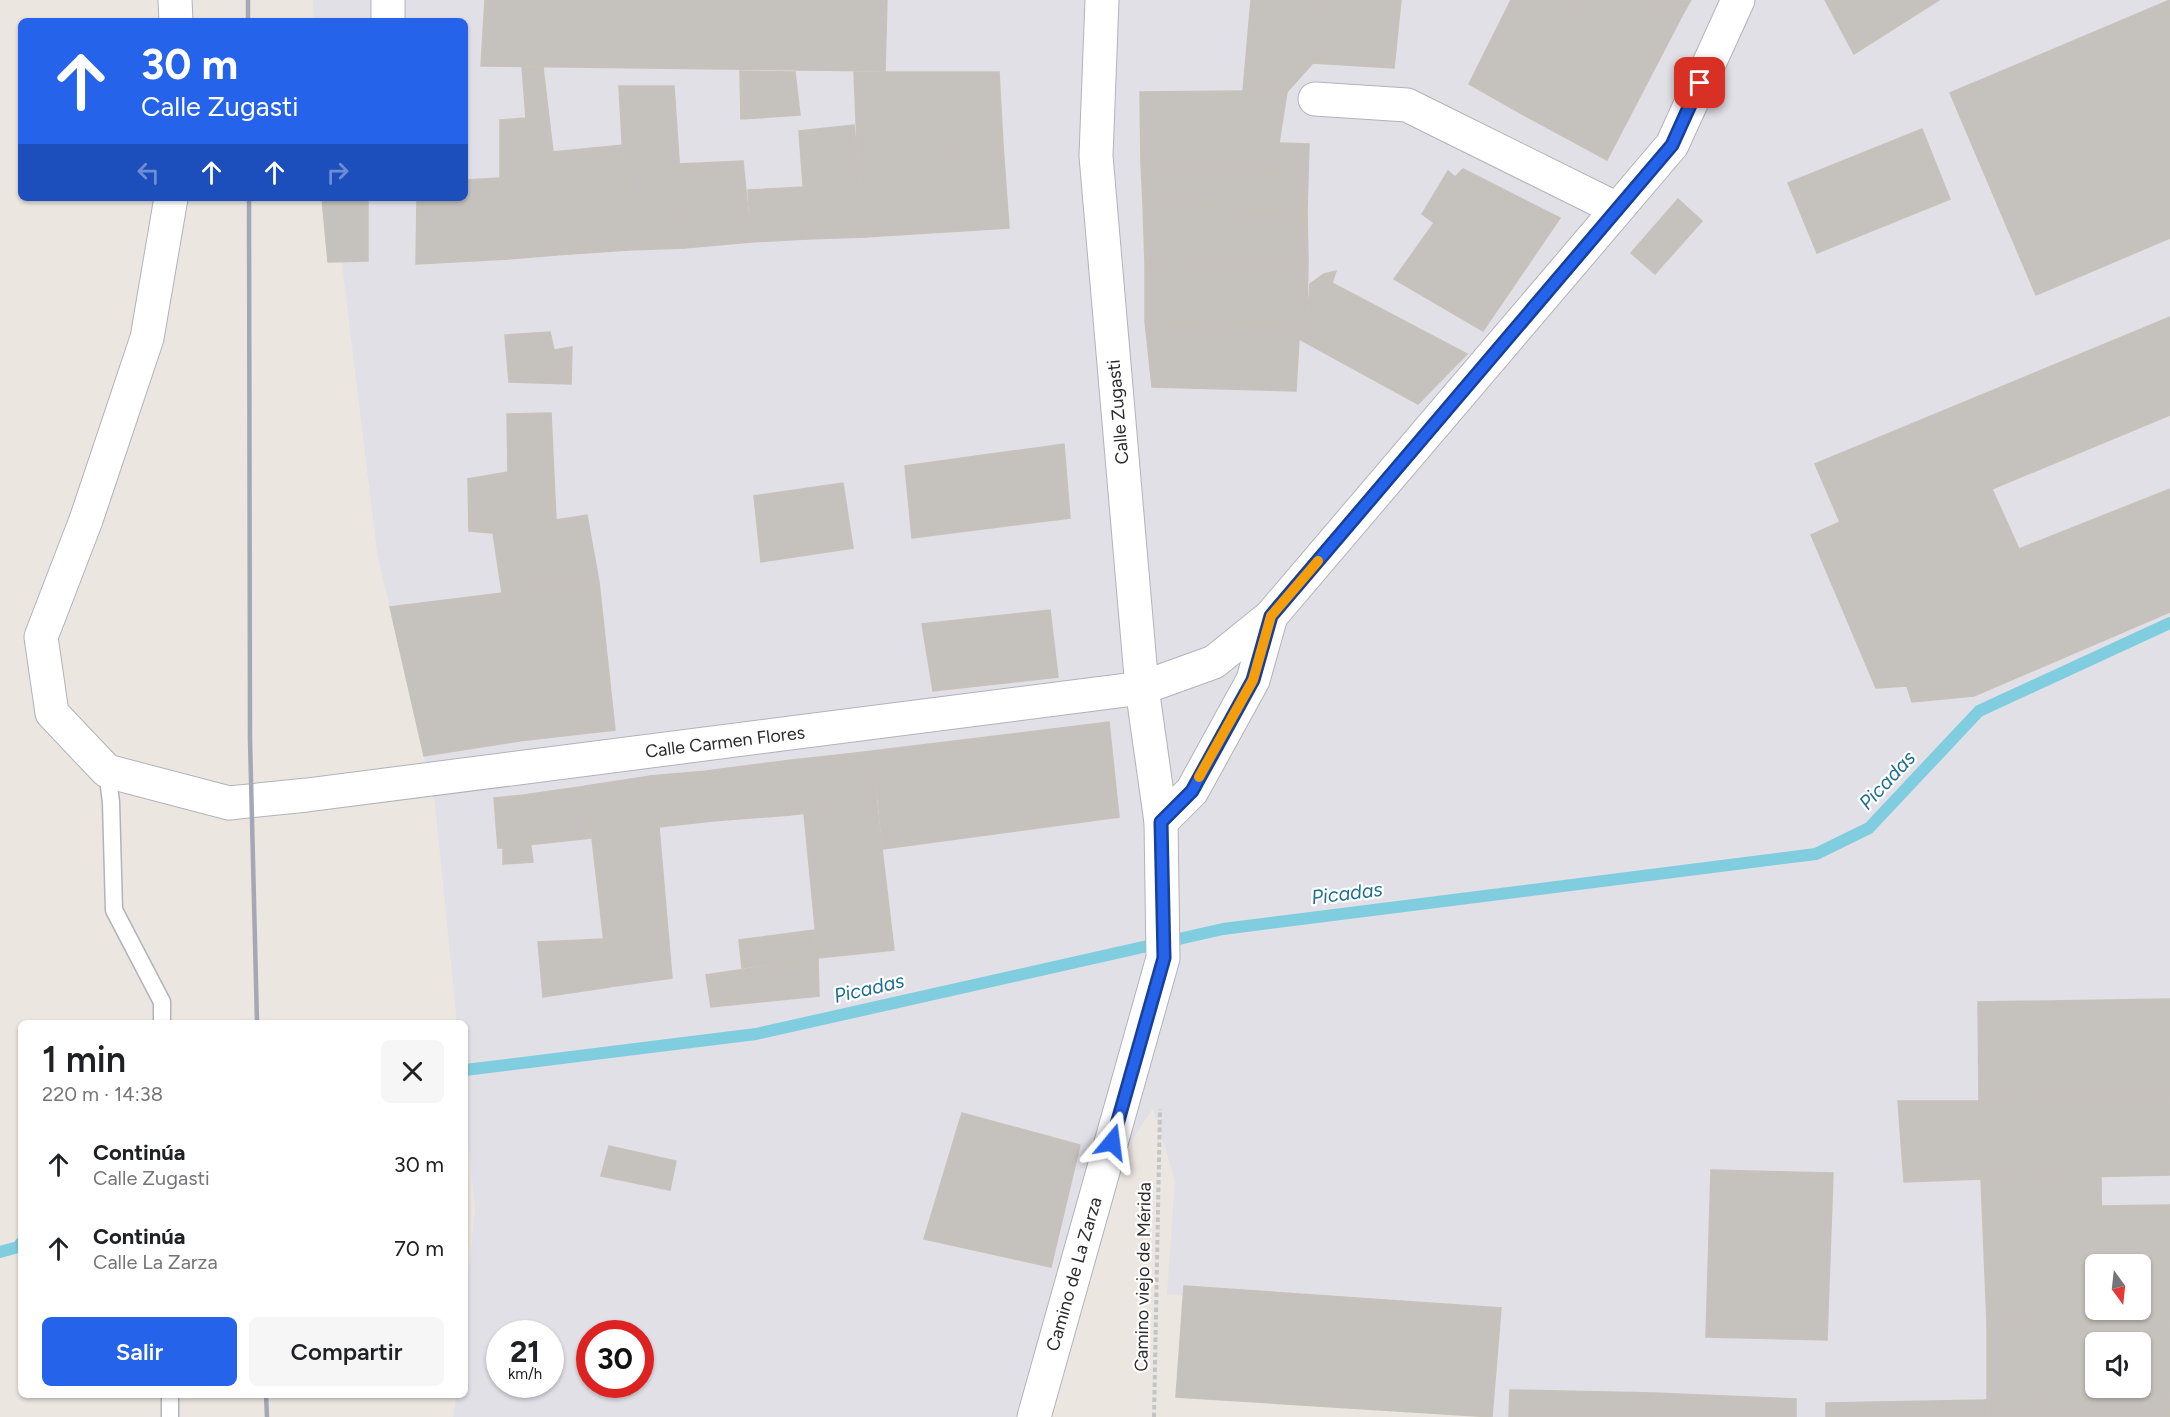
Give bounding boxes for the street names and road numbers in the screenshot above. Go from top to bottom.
street label: Calle Zugasti [1102,359,1134,465]
street label: Calle Carmen Flores [644,721,806,763]
street label: Camino viejo de Mérida [1130,1182,1156,1372]
street label: Camino de La Zarza [1041,1194,1107,1354]

